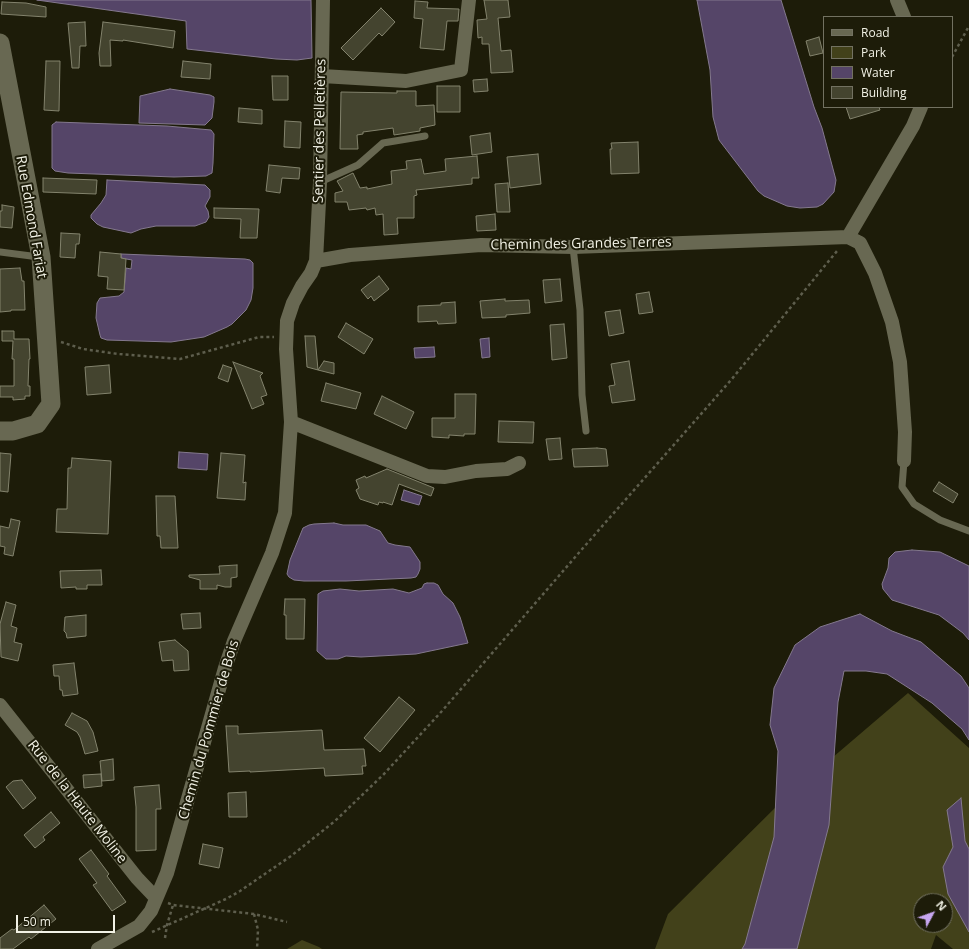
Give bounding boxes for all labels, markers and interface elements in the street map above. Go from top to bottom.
legend [823,16,953,108]
text: Road [861,24,890,41]
text: Park [861,44,886,61]
street label: Sentier des Pelletières [310,59,330,203]
text: Water [861,64,895,81]
text: Building [861,84,906,101]
street label: Rue Edmond Fariat [12,154,50,280]
street label: Chemin des Grandes Terres [490,234,672,254]
street label: Chemin du Pommier de Bois [175,638,243,822]
street label: Rue de la Haute Moline [24,737,130,867]
north arrow [913,893,953,933]
text: N [933,897,950,914]
scale bar [18,907,117,933]
text: 50 m [23,913,51,930]

